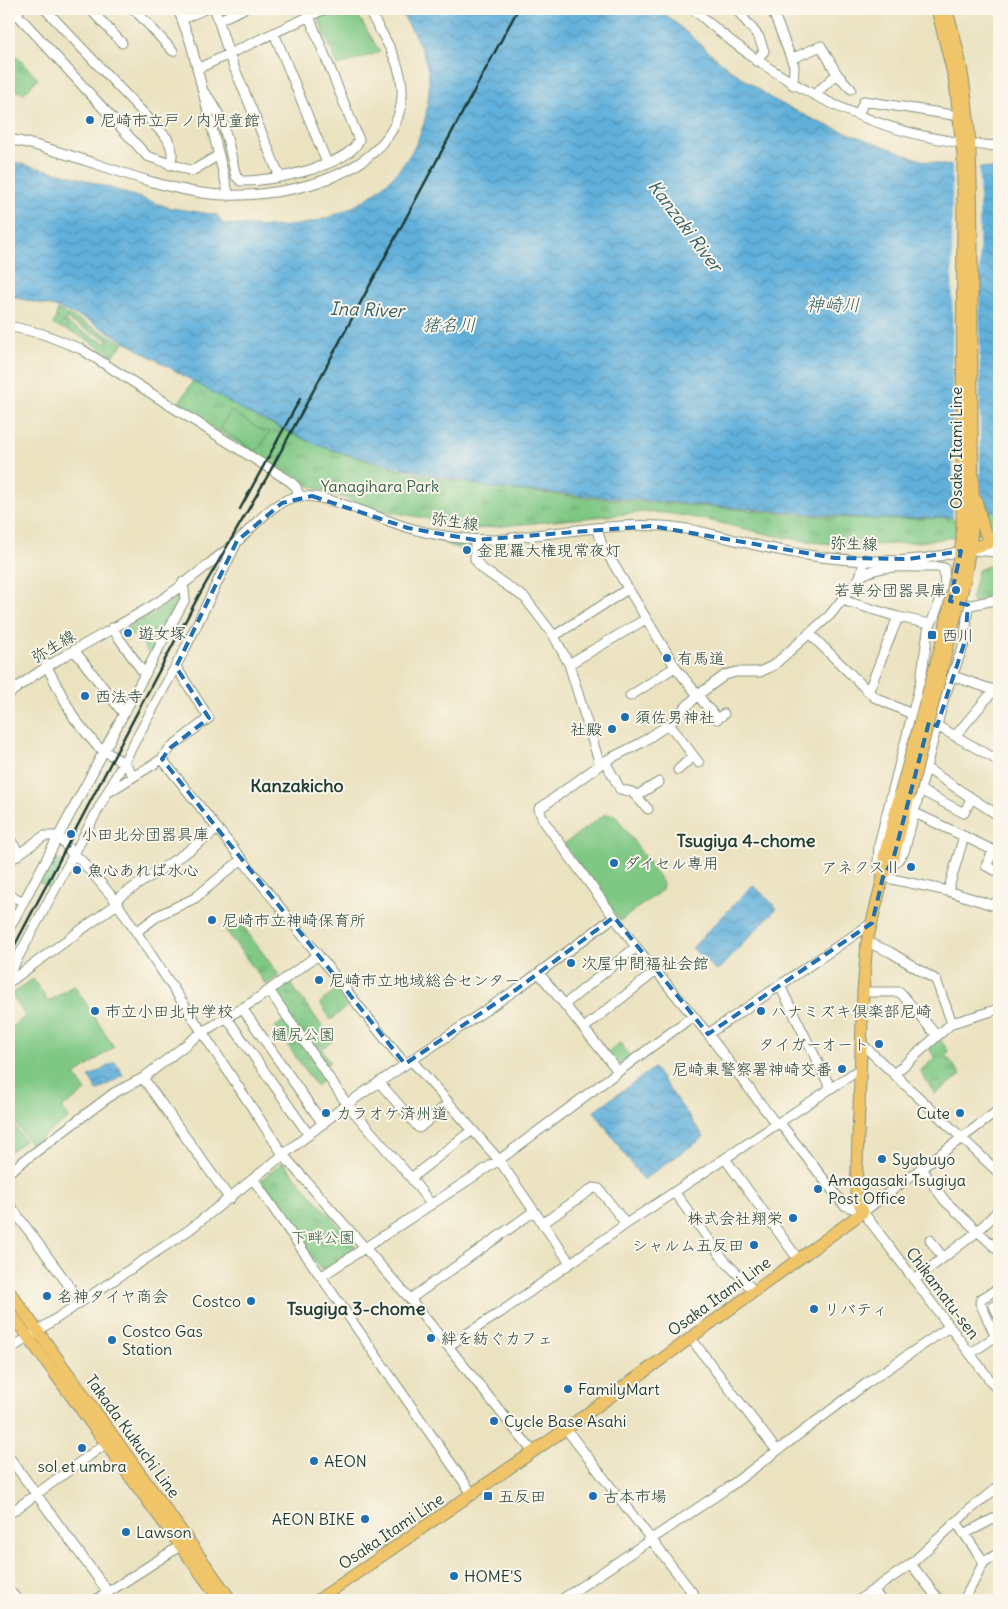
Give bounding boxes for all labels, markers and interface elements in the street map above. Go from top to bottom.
place label: 尼崎市立戸ノ内児童館 [100,110,260,130]
marker: 尼崎市立戸ノ内児童館 [84,114,96,126]
water label: Kanzaki River [643,175,729,278]
water label: 神崎川 [806,293,860,316]
water label: Ina River [330,297,407,322]
water label: 猪名川 [422,313,476,336]
street label: Osaka Itami Line [946,387,966,509]
park label: Yanagihara Park [321,476,439,496]
street label: 弥生線 [430,508,480,534]
street label: 弥生線 [830,532,878,554]
place label: 金毘羅大権現常夜灯 [477,540,621,560]
marker: 金毘羅大権現常夜灯 [461,544,473,556]
place label: 若草分団器具庫 [834,580,946,600]
marker: 若草分団器具庫 [950,584,962,596]
place label: 遊女塚 [138,623,186,643]
street label: 弥生線 [27,625,79,667]
place label: 西川 [942,625,974,645]
marker: 遊女塚 [122,627,134,639]
marker: 西川 [926,629,938,641]
place label: 有馬道 [677,648,725,668]
marker: 有馬道 [661,652,673,664]
place label: 西法寺 [95,686,143,706]
marker: 西法寺 [79,690,91,702]
place label: 須佐男神社 [635,707,715,727]
marker: 須佐男神社 [619,711,631,723]
place label: 社殿 [570,719,602,739]
marker: 社殿 [606,723,618,735]
district label: Kanzakicho [250,774,344,797]
place label: 小田北分団器具庫 [81,824,209,844]
marker: 小田北分団器具庫 [65,828,77,840]
district label: Tsugiya 4-chome [677,829,816,852]
place label: ダイセル専用 [624,853,719,873]
marker: ダイセル専用 [608,857,620,869]
place label: アネクスⅡ [821,857,901,877]
place label: 魚心あれば水心 [87,860,199,880]
marker: アネクスⅡ [905,861,917,873]
marker: 魚心あれば水心 [71,864,83,876]
place label: 尼崎市立神崎保育所 [222,910,366,930]
marker: 尼崎市立神崎保育所 [206,914,218,926]
place label: 次屋中間福祉会館 [581,953,709,973]
marker: 次屋中間福祉会館 [565,957,577,969]
place label: 尼崎市立地域総合センター [329,970,520,990]
marker: 尼崎市立地域総合センター [313,974,325,986]
place label: 市立小田北中学校 [105,1001,233,1021]
place label: ハナミズキ倶楽部尼崎 [771,1001,932,1021]
marker: 市立小田北中学校 [89,1005,101,1017]
marker: ハナミズキ倶楽部尼崎 [755,1005,767,1017]
park label: 樋尻公園 [271,1024,335,1044]
place label: タイガーオート [759,1034,869,1054]
marker: タイガーオート [873,1038,885,1050]
place label: 尼崎東警察署神崎交番 [672,1059,832,1079]
marker: 尼崎東警察署神崎交番 [836,1063,848,1075]
place label: カラオケ済州道 [336,1103,448,1123]
place label: Cute [917,1103,950,1123]
marker: カラオケ済州道 [320,1107,332,1119]
marker: Cute [954,1107,966,1119]
place label: Syabuyo [892,1149,955,1169]
marker: Syabuyo [876,1153,888,1165]
place label: Amagasaki Tsugiya Post Office [828,1170,966,1208]
marker: Amagasaki Tsugiya Post Office [812,1183,824,1195]
place label: 株式会社翔栄 [687,1208,783,1228]
marker: 株式会社翔栄 [787,1212,799,1224]
park label: 下畔公園 [291,1227,355,1247]
place label: シャルム五反田 [632,1235,744,1255]
marker: シャルム五反田 [748,1239,760,1251]
street label: Chikamatu-sen [902,1243,984,1343]
street label: Osaka Itami Line [664,1252,774,1340]
place label: 名神タイヤ商会 [57,1286,168,1306]
marker: 名神タイヤ商会 [41,1290,53,1302]
place label: Costco [192,1291,241,1311]
marker: Costco [245,1295,257,1307]
district label: Tsugiya 3-chome [287,1297,426,1320]
place label: リバティ [824,1299,888,1319]
marker: リバティ [808,1303,820,1315]
place label: Costco Gas Station [122,1321,203,1359]
place label: 絆を紡ぐカフェ [441,1328,553,1348]
marker: 絆を紡ぐカフェ [425,1332,437,1344]
marker: Costco Gas Station [106,1334,118,1346]
street label: Takada Kukuchi Line [82,1371,184,1501]
place label: FamilyMart [578,1379,660,1399]
marker: FamilyMart [562,1383,574,1395]
place label: Cycle Base Asahi [504,1411,626,1431]
marker: Cycle Base Asahi [488,1415,500,1427]
marker: sol et umbra [76,1442,88,1454]
place label: AEON [324,1451,367,1471]
marker: AEON [308,1455,320,1467]
place label: sol et umbra [37,1456,127,1476]
place label: 五反田 [498,1486,546,1506]
place label: 古本市場 [603,1486,667,1506]
street label: Osaka Itami Line [335,1488,447,1574]
marker: 五反田 [482,1490,494,1502]
marker: 古本市場 [587,1490,599,1502]
place label: AEON BIKE [272,1509,355,1529]
marker: AEON BIKE [359,1513,371,1525]
place label: Lawson [136,1522,192,1542]
marker: Lawson [120,1526,132,1538]
place label: HOME'S [464,1566,522,1586]
marker: HOME'S [448,1570,460,1582]

